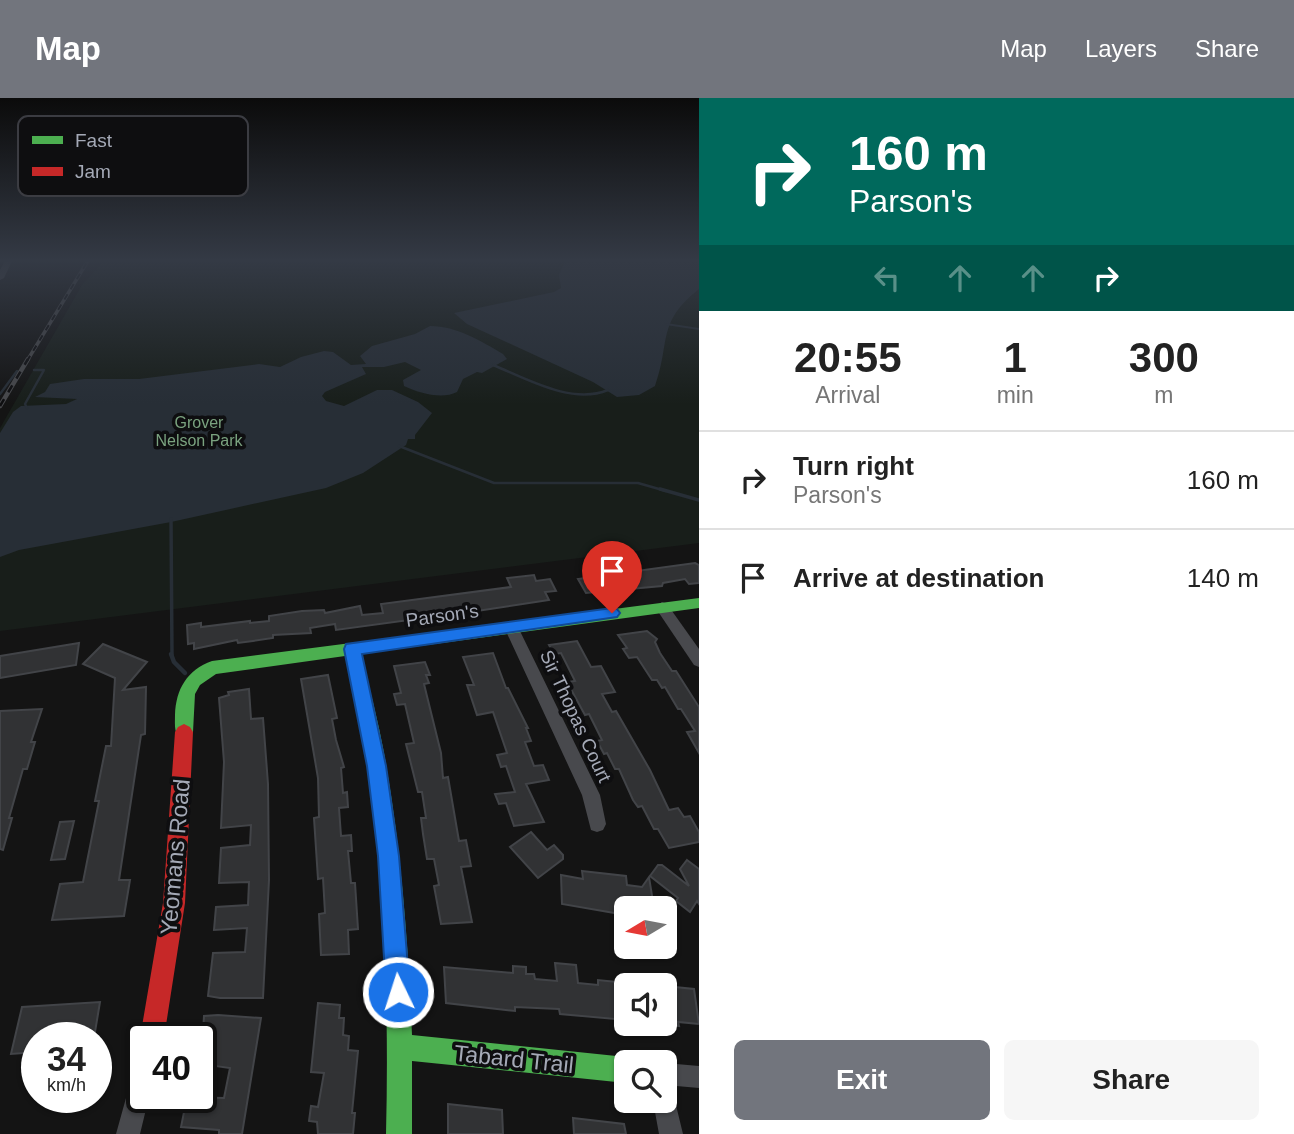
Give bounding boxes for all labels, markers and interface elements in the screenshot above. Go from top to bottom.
text: Map [35,30,101,67]
text: Map [1000,35,1047,62]
text: Layers [1085,35,1157,62]
text: Share [1195,35,1259,62]
legend [18,116,248,196]
icon: right [734,126,825,217]
text: 160 m [849,126,988,180]
text: Fast [75,130,113,151]
text: Jam [75,161,111,182]
text: Parson's [849,183,973,219]
icon: left [868,259,906,297]
icon: ahead [941,259,979,297]
icon: ahead [1014,259,1052,297]
icon: right [1087,259,1125,297]
text: 20:55 [794,334,902,381]
text: 1 [1003,334,1027,381]
text: 300 [1129,334,1199,381]
text: Arrival [815,382,880,408]
text: min [997,382,1034,408]
text: m [1154,382,1173,408]
park label: Grover Nelson Park [155,414,244,449]
text: Turn right [793,451,914,481]
icon: right [734,461,772,499]
text: 160 m [1187,465,1259,495]
text: Parson's [793,482,882,508]
pin [582,541,642,613]
icon: arrive [593,552,631,590]
icon: arrive [734,559,772,597]
text: Arrive at destination [793,563,1044,593]
text: 140 m [1187,563,1259,593]
street label: Parson's [404,600,480,631]
street label: Sir Thopas Court [536,647,616,786]
street label: Yeomans Road [155,778,195,936]
north arrow [614,896,677,959]
map controls [614,896,677,1113]
position arrow [361,955,435,1029]
button: sound [614,973,677,1036]
speed limit sign: 40 [126,1022,217,1113]
text: 34 [47,1039,86,1078]
street label: Tabard Trail [453,1040,575,1078]
button: Exit [734,1040,990,1120]
button: Share [1004,1040,1259,1120]
button: search [614,1050,677,1113]
text: km/h [47,1075,86,1095]

